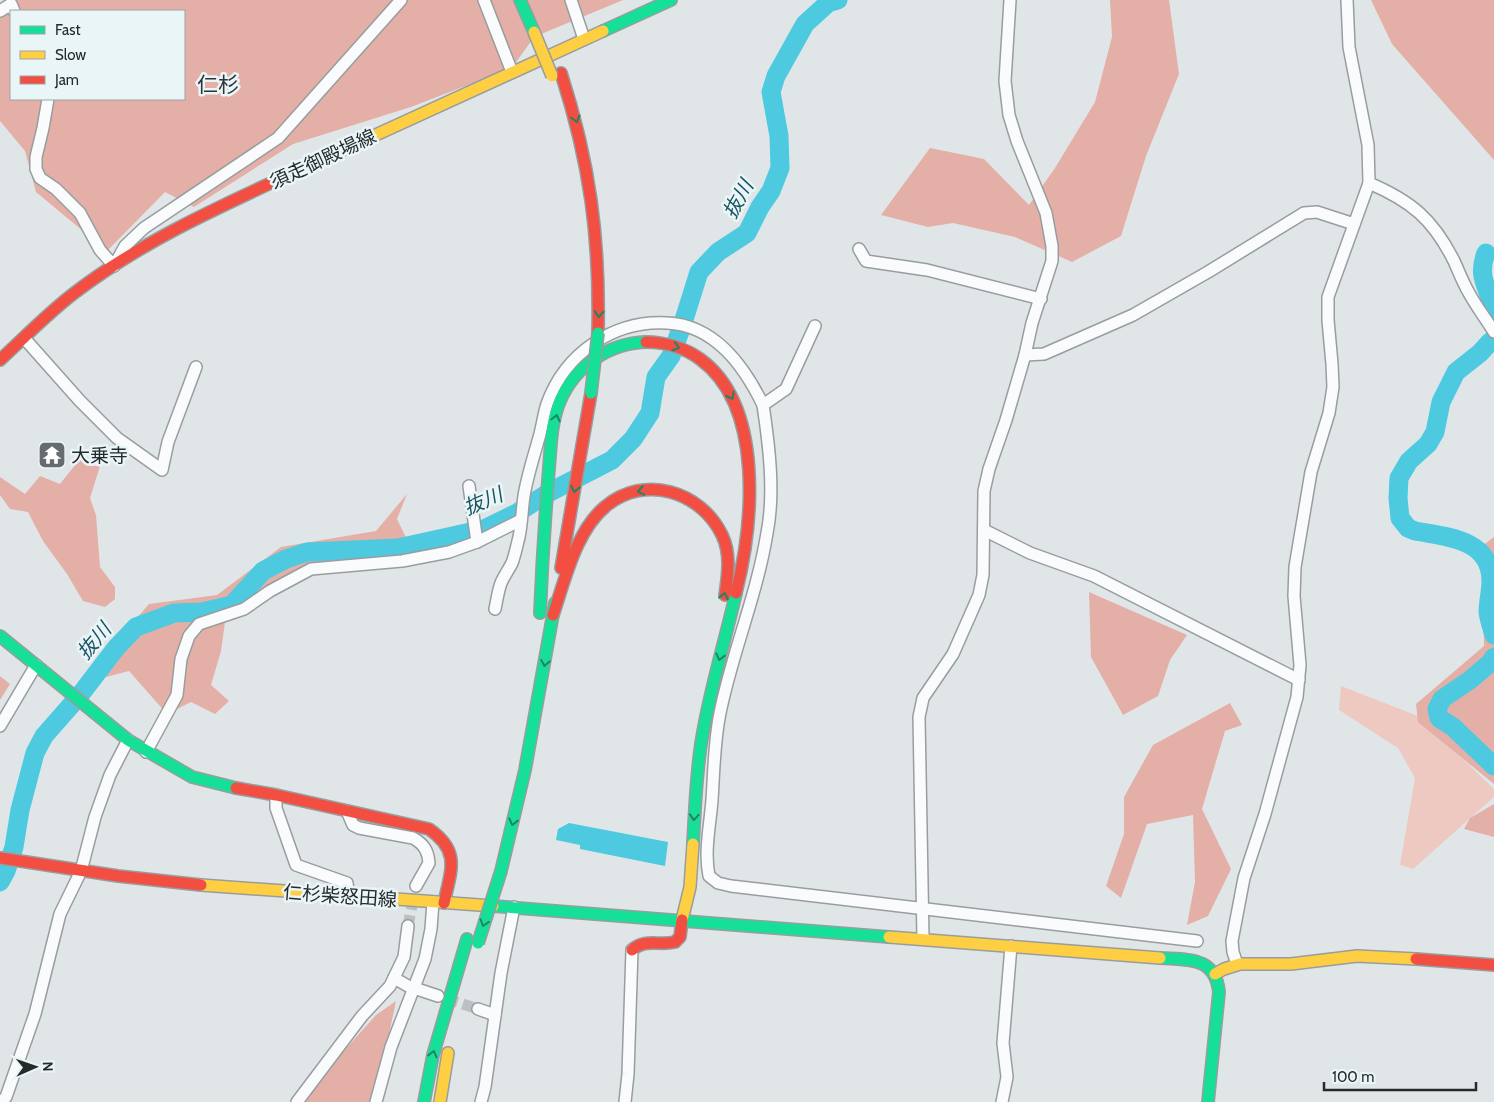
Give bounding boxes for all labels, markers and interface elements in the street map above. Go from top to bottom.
legend [10,10,185,100]
text: Fast [55,21,80,39]
text: Slow [55,46,86,64]
text: Jam [54,71,79,89]
district label: 仁杉 [197,72,239,97]
one-way arrow [570,114,580,122]
street label: 須走御殿場線 [266,124,380,194]
water label: 抜川 [718,174,759,222]
one-way arrow [594,310,604,318]
one-way arrow [672,341,680,351]
one-way arrow [725,391,736,400]
one-way arrow [550,413,561,422]
temple icon: 大乗寺 [37,440,67,470]
place label: 大乗寺 [71,444,128,467]
water label: 抜川 [460,481,508,520]
one-way arrow [570,485,580,493]
one-way arrow [637,485,645,495]
one-way arrow [718,592,729,600]
water label: 抜川 [72,616,117,664]
one-way arrow [715,653,726,662]
one-way arrow [540,659,550,667]
one-way arrow [689,813,700,821]
one-way arrow [508,818,519,827]
street label: 仁杉柴怒田線 [282,881,398,911]
one-way arrow [480,919,490,927]
north arrow [10,1042,60,1092]
one-way arrow [427,1050,438,1059]
scale bar [1324,1060,1476,1092]
text: N [39,1061,57,1072]
text: 100 m [1332,1068,1374,1086]

